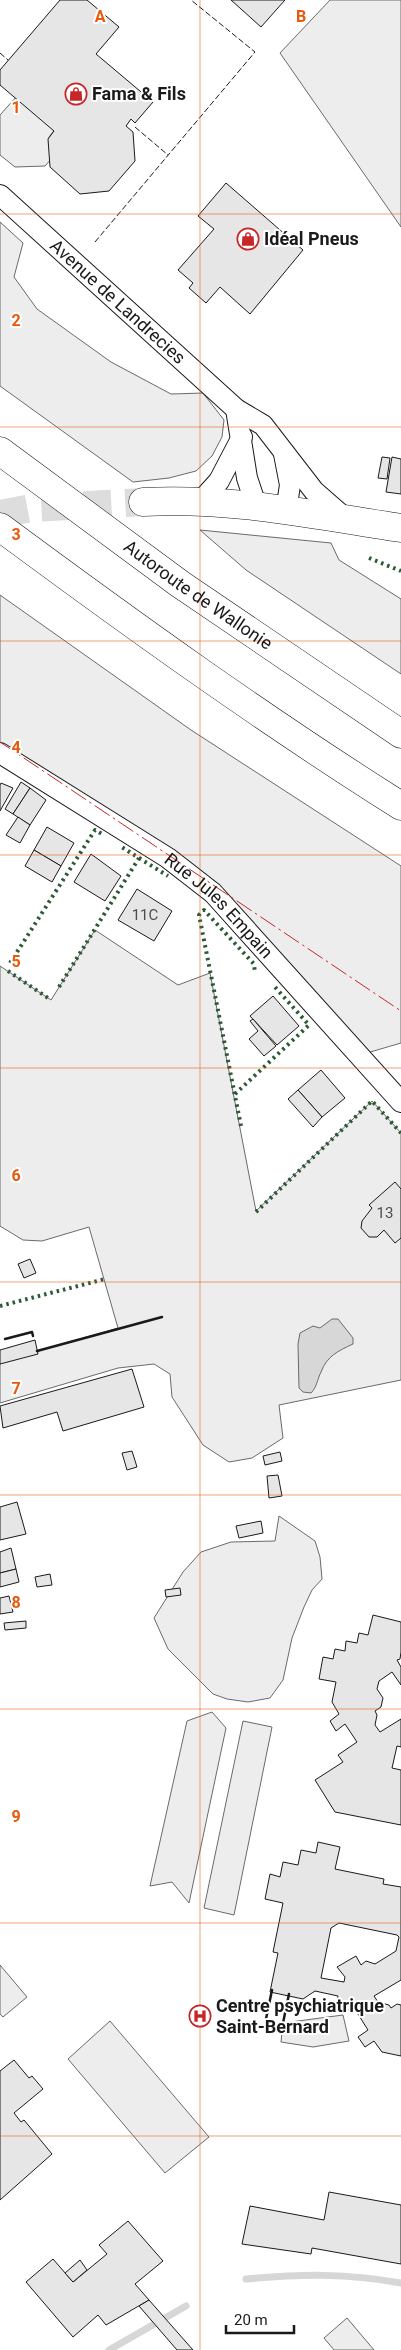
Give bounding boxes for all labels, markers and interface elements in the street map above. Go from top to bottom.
text: A [95,7,106,26]
text: B [296,7,306,26]
shop icon: Fama & Fils [64,82,88,106]
place label: Fama & Fils [92,83,186,104]
text: 1 [11,98,21,117]
shop icon: Idéal Pneus [236,227,260,251]
place label: Idéal Pneus [264,228,359,249]
street label: Avenue de Landrecies [46,235,190,368]
text: 2 [11,311,21,330]
text: 3 [11,525,21,544]
street label: Autoroute de Wallonie [120,535,277,654]
text: 4 [11,738,21,757]
street label: Rue Jules Empain [161,848,278,962]
house number: 11C [132,906,159,924]
text: 5 [11,952,21,971]
text: 6 [11,1166,21,1185]
house number: 13 [377,1204,393,1222]
text: 7 [11,1379,21,1398]
text: 8 [11,1593,21,1612]
text: 9 [11,1807,21,1826]
place label: Centre psychiatrique Saint-Bernard [216,1995,384,2037]
hospital icon: Centre psychiatrique Saint-Bernard [188,2004,212,2028]
scale bar [226,2302,294,2334]
text: 20 m [234,2311,268,2329]

